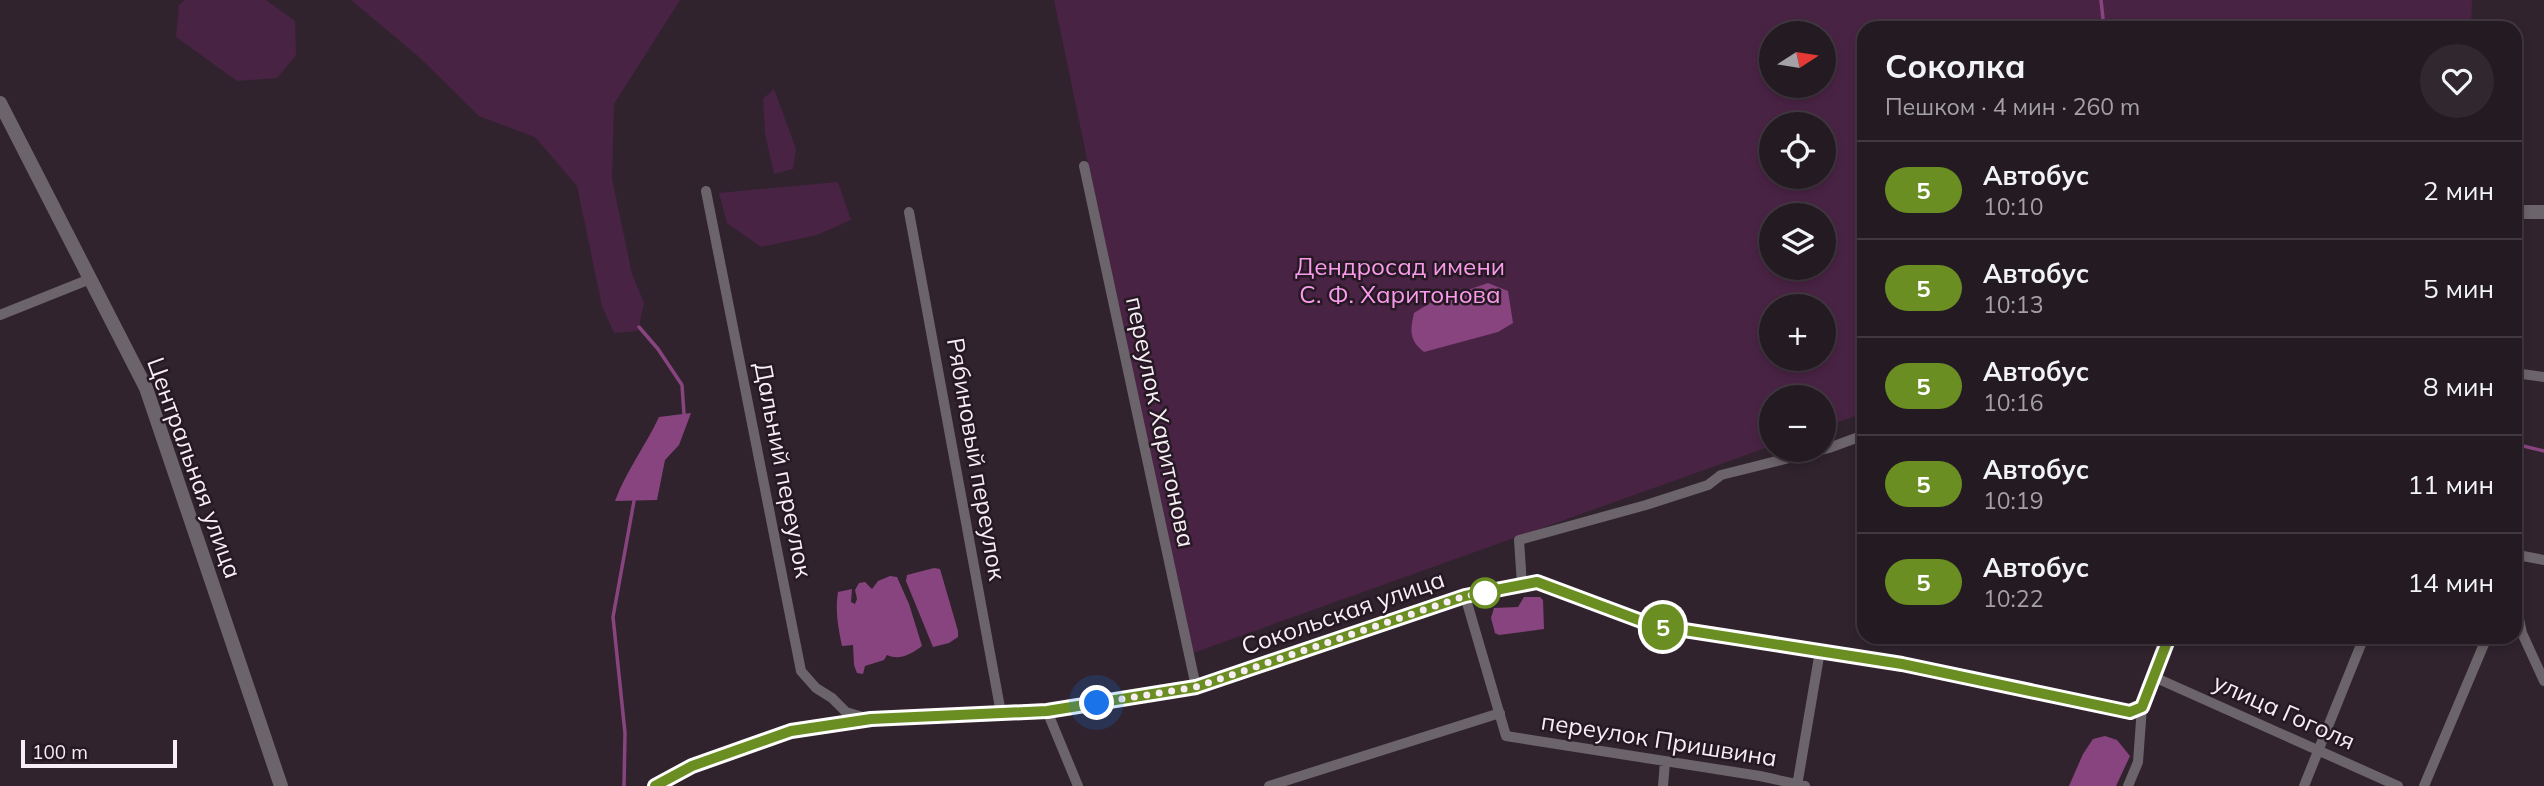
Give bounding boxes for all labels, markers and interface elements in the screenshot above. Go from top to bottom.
north arrow [1759,21,1836,98]
map controls [1759,21,1836,462]
button: heart [2420,44,2494,118]
text: Соколка [1885,45,2026,86]
text: Пешком · 4 мин · 260 m [1885,92,2140,121]
button: locate [1759,112,1836,189]
text: Автобус [1983,159,2089,192]
text: 2 мин [2423,174,2494,207]
text: 5 [1916,175,1931,205]
text: 10:10 [1983,192,2043,221]
button: layers [1759,203,1836,280]
park label: Дендросад имени С. Ф. Харитонова [1295,251,1505,309]
text: Автобус [1983,257,2089,290]
text: 5 мин [2423,272,2494,305]
text: 5 [1916,273,1931,303]
text: 10:13 [1983,290,2043,319]
street label: переулок Харитонова [1120,294,1202,550]
button: + [1759,294,1836,371]
street label: Рябиновый переулок [941,335,1013,583]
street label: Центральная улица [141,353,249,582]
text: Автобус [1983,355,2089,388]
street label: Дальний переулок [748,360,820,580]
text: 8 мин [2423,370,2494,403]
text: 5 [1916,371,1931,401]
button: − [1759,385,1836,462]
text: 10:16 [1983,388,2043,417]
text: Автобус [1983,453,2089,486]
text: 11 мин [2407,468,2494,501]
text: 5 [1916,469,1931,499]
text: 10:19 [1983,486,2043,515]
text: Автобус [1983,551,2089,584]
street label: Сокольская улица [1237,563,1448,661]
text: 14 мин [2407,566,2494,599]
text: 5 [1916,567,1931,597]
unlabelled marker [1470,578,1500,608]
text: 10:22 [1983,584,2043,613]
line badge: 5 [1640,604,1686,650]
text: 5 [1656,612,1670,642]
street label: улица Гоголя [2209,666,2360,756]
your location [1079,685,1114,720]
street label: переулок Пришвина [1539,706,1779,772]
scale bar [21,737,177,769]
text: 100 m [32,740,88,764]

